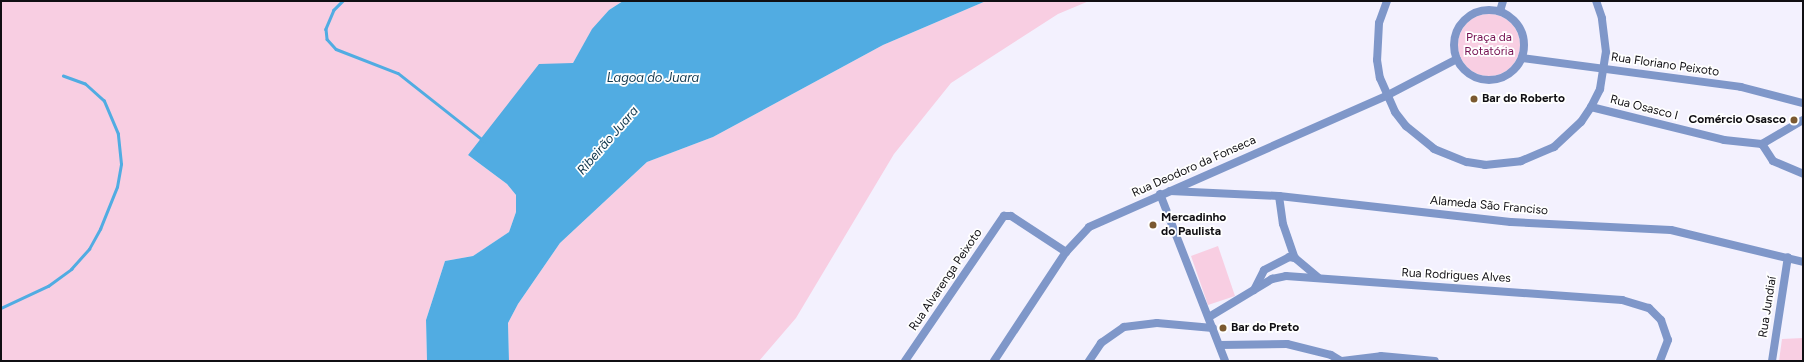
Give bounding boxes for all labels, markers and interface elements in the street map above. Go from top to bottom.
park label: Praça da Rotatória [1464,31,1514,59]
street label: Rua Floriano Peixoto [1610,50,1720,80]
water label: Lagoa do Juara [607,70,699,86]
place label: Bar do Roberto [1482,92,1565,106]
street label: Rua Osasco I [1609,93,1679,123]
marker: Bar do Roberto [1469,94,1479,104]
water label: Ribeirão Juara [574,104,642,178]
place label: Comércio Osasco [1689,113,1786,127]
marker: Comércio Osasco [1789,115,1799,125]
street label: Rua Deodoro da Fonseca [1130,133,1258,201]
street label: Alameda São Franciso [1429,194,1549,218]
place label: Mercadinho do Paulista [1161,211,1226,239]
marker: Mercadinho do Paulista [1148,220,1158,230]
street label: Rua Alvarenga Peixoto [906,226,986,334]
street label: Rua Rodrigues Alves [1401,266,1511,286]
street label: Rua Jundiaí [1756,275,1780,339]
place label: Bar do Preto [1231,321,1299,335]
marker: Bar do Preto [1218,323,1228,333]

